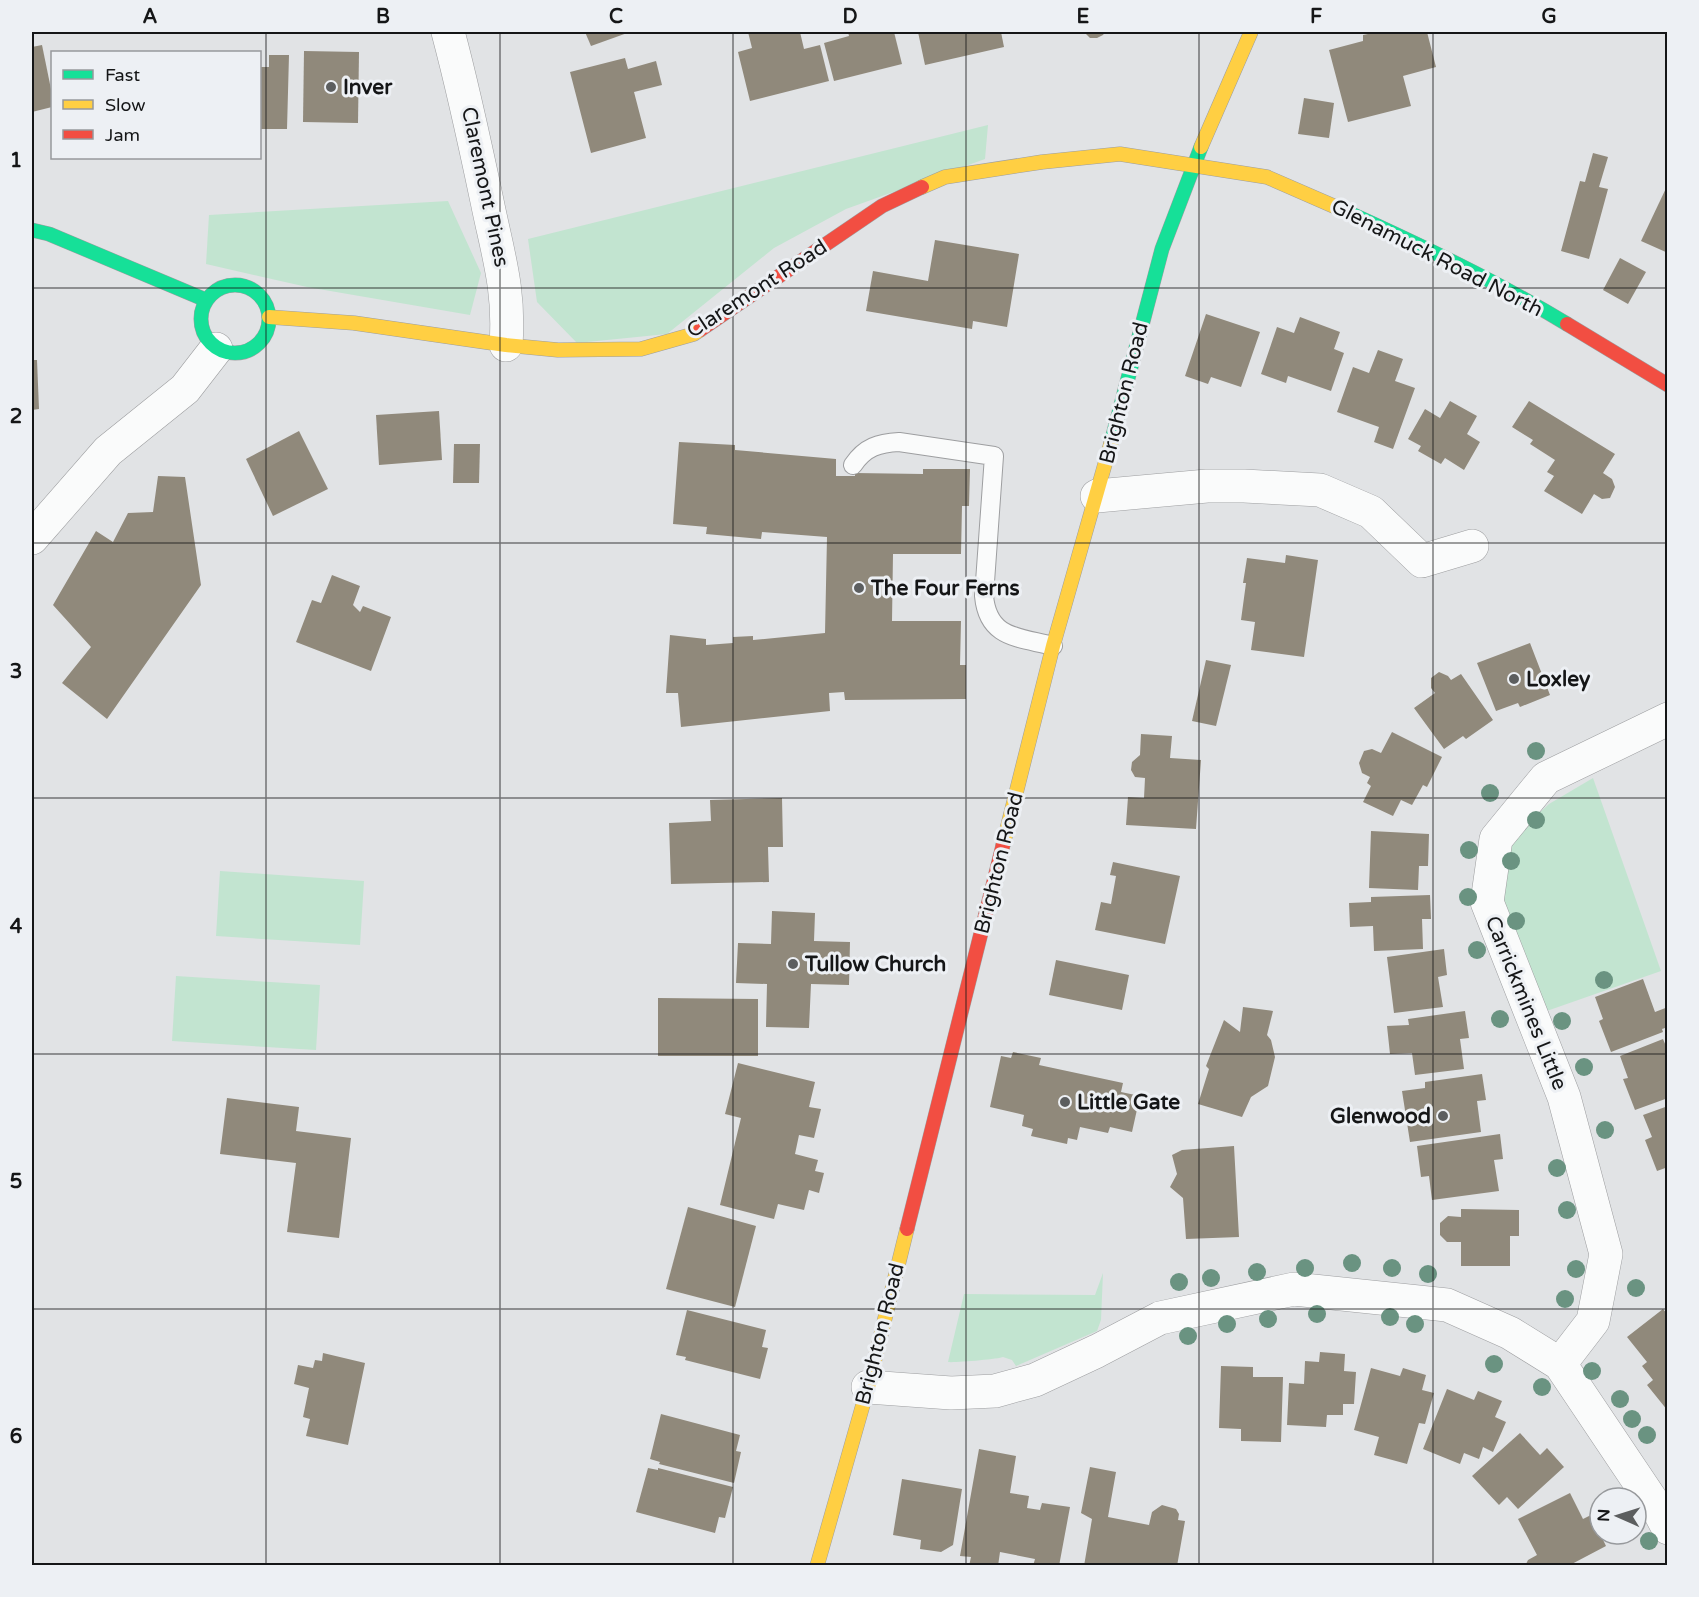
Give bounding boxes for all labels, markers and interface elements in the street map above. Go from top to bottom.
text: A [143,5,158,29]
text: B [376,5,390,29]
text: C [609,5,623,29]
text: D [842,5,858,29]
text: E [1077,5,1090,29]
text: F [1310,5,1322,29]
text: G [1541,5,1557,29]
legend [51,51,261,159]
text: Fast [105,64,140,86]
place label: Inver [343,75,393,100]
marker: Inver [324,80,338,94]
text: Slow [105,94,146,116]
street label: Claremont Pines [456,105,514,269]
text: Jam [105,124,140,146]
text: 1 [10,149,22,173]
street label: Glenamuck Road North [1327,194,1547,322]
street label: Claremont Road [682,234,832,344]
street label: Brighton Road [1094,320,1154,466]
text: 2 [10,405,22,429]
place label: The Four Ferns [870,576,1020,601]
marker: The Four Ferns [852,581,866,595]
text: 3 [10,660,22,684]
place label: Loxley [1526,667,1591,692]
marker: Loxley [1507,672,1521,686]
street label: Brighton Road [969,790,1029,936]
street label: Carrickmines Little [1480,912,1572,1094]
text: 4 [10,915,23,939]
place label: Tullow Church [804,952,946,977]
marker: Tullow Church [786,957,800,971]
place label: Little Gate [1077,1090,1180,1115]
marker: Little Gate [1058,1095,1072,1109]
place label: Glenwood [1330,1104,1431,1129]
marker: Glenwood [1436,1109,1450,1123]
text: 5 [10,1170,22,1194]
street label: Brighton Road [850,1261,910,1407]
text: 6 [10,1425,22,1449]
north arrow [1588,1486,1648,1546]
text: N [1594,1508,1614,1522]

